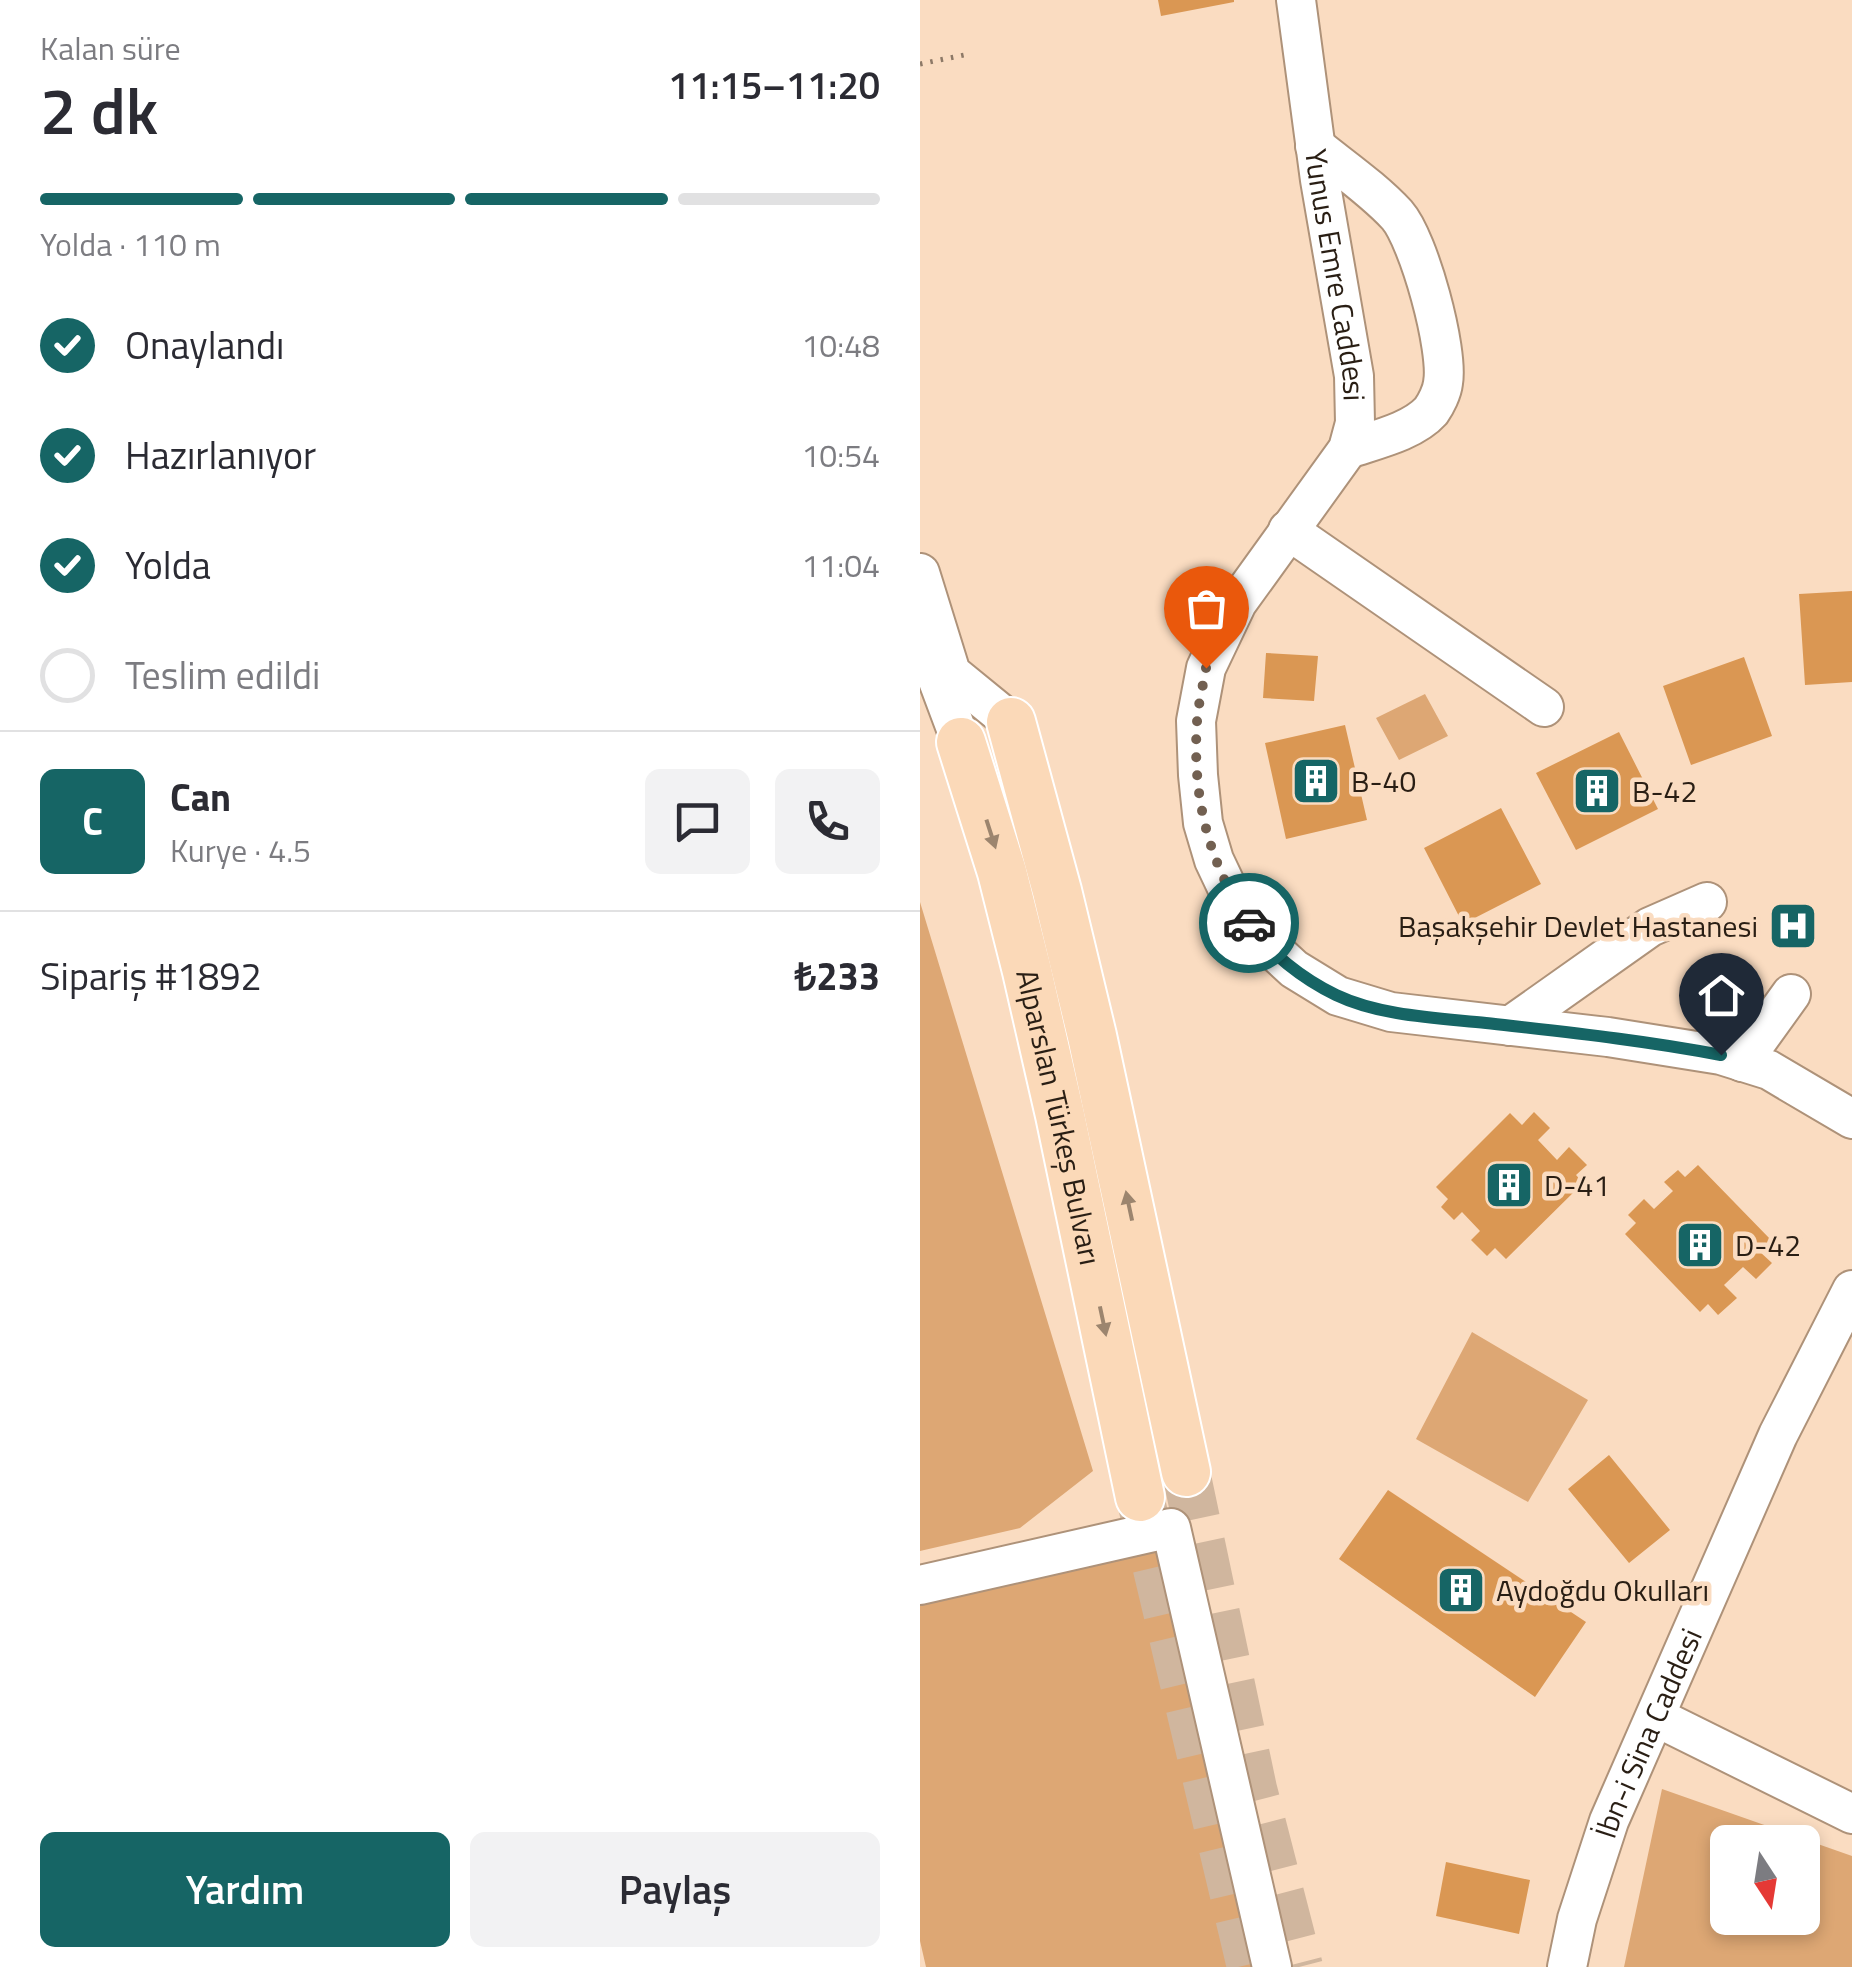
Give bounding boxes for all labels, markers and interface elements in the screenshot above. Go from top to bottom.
text: Kalan süre [40,24,181,72]
text: 11:15–11:20 [668,56,880,114]
text: 2 dk [40,60,158,159]
street label: Yunus Emre Caddesi [1293,146,1378,402]
text: Yolda · 110 m [40,220,221,268]
text: Onaylandı [125,316,284,374]
icon: check [40,318,95,373]
text: 10:48 [801,321,880,369]
text: Hazırlanıyor [125,426,316,484]
icon: check [40,428,95,483]
text: 10:54 [801,431,880,479]
text: Yolda [125,536,211,594]
icon: check [40,538,95,593]
text: 11:04 [801,541,880,589]
pin [1164,566,1249,669]
icon: bag [1179,581,1234,636]
text: Teslim edildi [125,646,320,704]
building icon: B-40 [1290,755,1342,807]
place label: B-40 [1351,758,1416,804]
building icon: B-42 [1571,765,1623,817]
text: Can [170,768,231,826]
place label: B-42 [1632,768,1697,814]
button: chat [645,769,750,874]
button: phone [775,769,880,874]
text: C [82,792,103,850]
one-way arrow [984,820,999,850]
text: Kurye · 4.5 [170,826,311,874]
courier [1199,873,1299,973]
icon: car [1222,896,1277,951]
hospital icon: Başakşehir Devlet Hastanesi [1767,900,1819,952]
place label: Başakşehir Devlet Hastanesi [1398,903,1758,949]
text: Sipariş #1892 [40,947,262,1005]
text: ₺233 [794,947,880,1005]
pin [1679,953,1764,1056]
street label: Alparslan Türkeş Bulvarı [1004,965,1114,1269]
icon: home [1694,968,1749,1023]
building icon: D-41 [1483,1159,1535,1211]
place label: D-41 [1544,1162,1610,1208]
one-way arrow [1121,1190,1137,1221]
building icon: D-42 [1674,1219,1726,1271]
place label: D-42 [1735,1222,1801,1268]
one-way arrow [1096,1306,1112,1337]
building icon: Aydoğdu Okulları [1435,1564,1487,1616]
place label: Aydoğdu Okulları [1496,1567,1709,1613]
street label: İbn-i Sina Caddesi [1582,1621,1714,1844]
north arrow [1710,1825,1820,1935]
map controls [1710,1825,1820,1935]
button: Yardım [40,1832,450,1947]
button: Paylaş [470,1832,880,1947]

